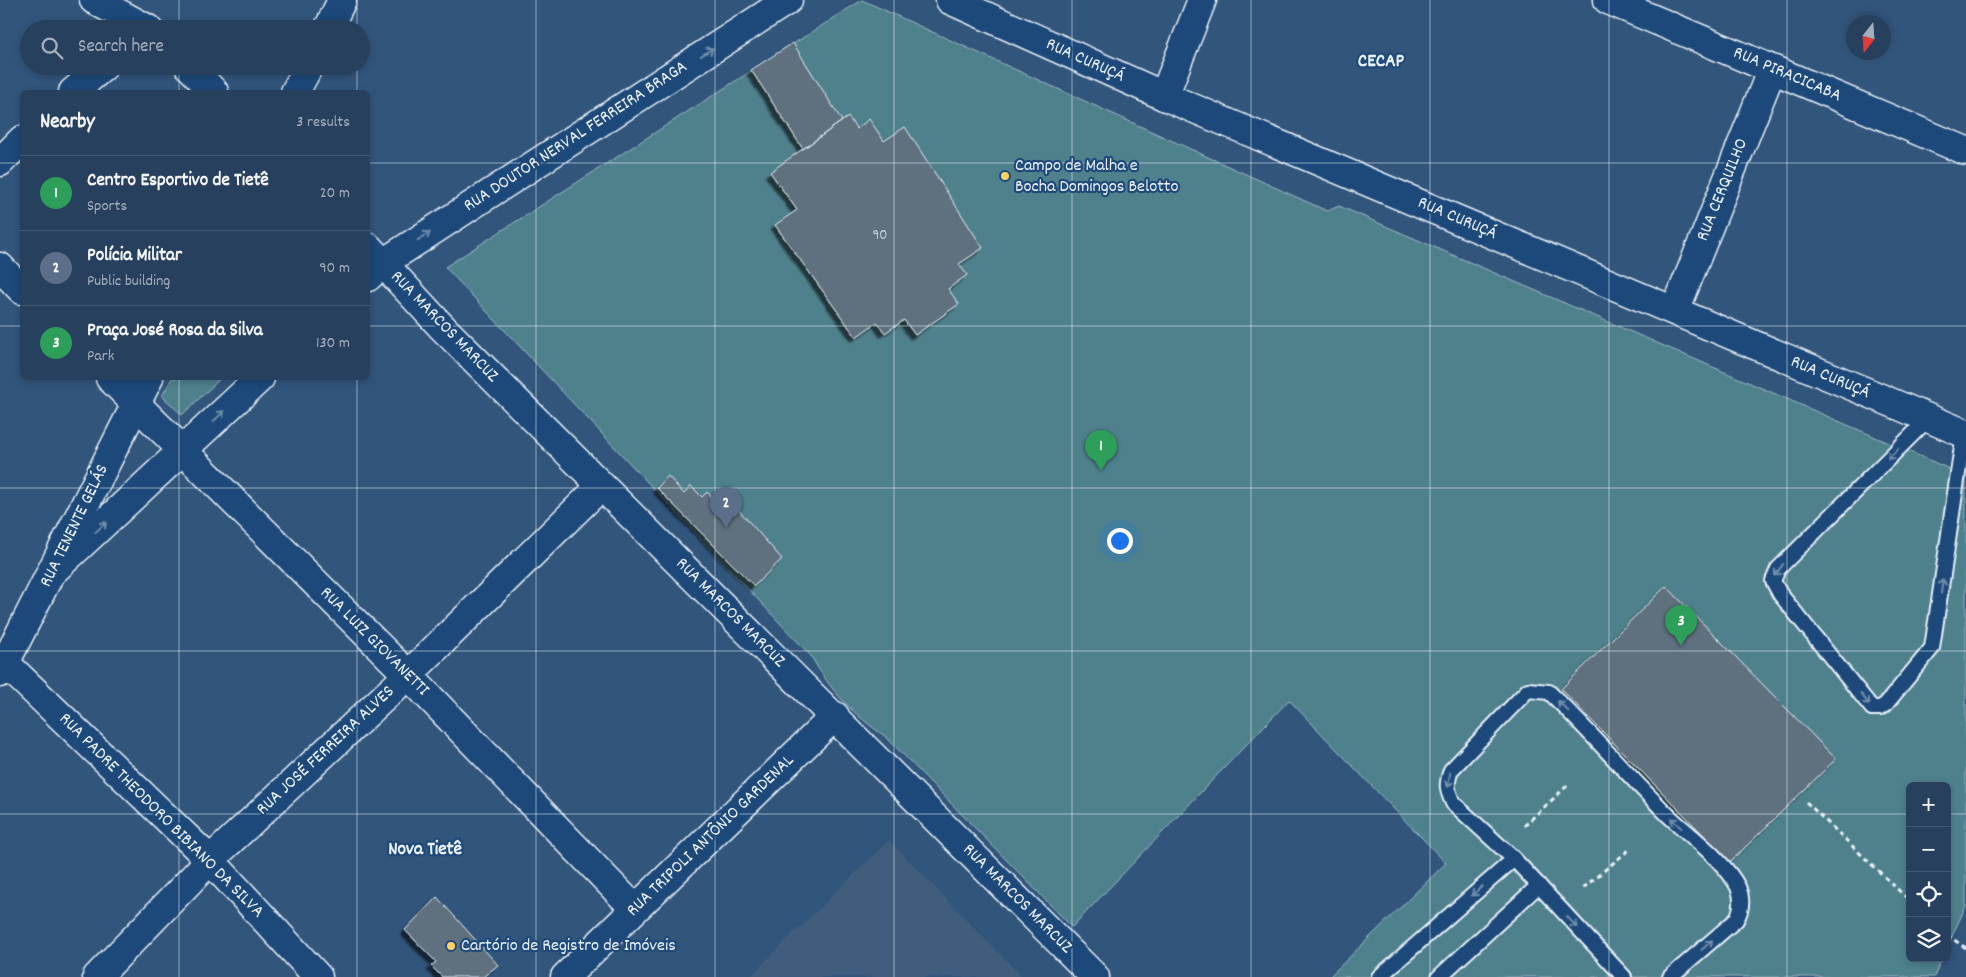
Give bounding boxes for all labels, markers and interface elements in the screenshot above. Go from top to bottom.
north arrow [1846,15,1891,60]
search box [20,20,370,75]
street label: RUA CURUÇÁ [1042,32,1128,90]
icon: search [38,34,66,62]
text: Search here [78,34,164,61]
street label: RUA PIRACICABA [1729,41,1845,109]
one-way arrow [700,47,714,58]
district label: CECAP [1358,49,1405,76]
street label: RUA DOUTOR NERVAL FERREIRA BRAGA [459,55,693,219]
text: Nearby [40,108,95,138]
text: 3 results [296,111,350,134]
street label: RUA CERQUILHO [1691,135,1755,245]
place label: Campo de Malha e Bocha Domingos Belotto [1015,154,1179,200]
text: Centro Esportivo de Tietê [87,168,269,195]
marker: Campo de Malha e Bocha Domingos Belotto [999,170,1011,182]
text: 1 [54,182,58,205]
text: 20 m [320,182,350,205]
street label: RUA CURUÇÁ [1413,191,1501,247]
text: Sports [87,195,127,218]
house number: 90 [872,225,888,247]
one-way arrow [417,231,431,242]
text: Polícia Militar [87,243,182,270]
text: 2 [53,257,60,280]
text: 90 m [319,257,350,280]
street label: RUA MARCOS MARCUZ [384,266,504,388]
text: Public building [87,270,170,293]
text: Praça José Rosa da Silva [87,318,263,345]
text: 3 [52,332,60,355]
text: 130 m [316,332,350,355]
text: Park [87,345,114,368]
street label: RUA CURUÇÁ [1786,350,1874,406]
one-way arrow [213,410,226,422]
pin: 1 [1085,430,1117,471]
one-way arrow [1886,448,1899,460]
street label: RUA TENENTE GELÁS [34,460,116,592]
pin: 2 [710,487,742,528]
one-way arrow [94,521,107,533]
your location [1107,528,1133,554]
street label: RUA MARCOS MARCUZ [669,552,791,674]
one-way arrow [1774,563,1784,577]
one-way arrow [1937,578,1947,594]
street label: RUA LUIZ GIOVANETTI [314,582,435,703]
pin: 3 [1665,605,1697,646]
street label: RUA JOSÉ FERREIRA ALVES [251,680,401,822]
one-way arrow [1859,692,1870,705]
one-way arrow [1557,700,1570,712]
street label: RUA PADRE THEODORO BIBIANO DA SILVA [53,708,269,924]
street label: RUA TRIPOLI ANTÔNIO GARDENAL [622,749,801,923]
one-way arrow [1444,772,1454,788]
map controls [1906,782,1951,962]
button: + [1906,782,1951,827]
one-way arrow [1670,817,1682,829]
button: − [1906,827,1951,872]
district label: Nova Tietê [388,837,462,864]
street label: RUA MARCOS MARCUZ [956,838,1078,960]
button: locate [1906,872,1951,917]
one-way arrow [1470,885,1483,897]
one-way arrow [1566,915,1578,928]
button: layers [1906,917,1951,962]
place label: Cartório de Registro de Imóveis [461,934,676,959]
one-way arrow [1700,939,1713,951]
marker: Cartório de Registro de Imóveis [445,940,457,952]

